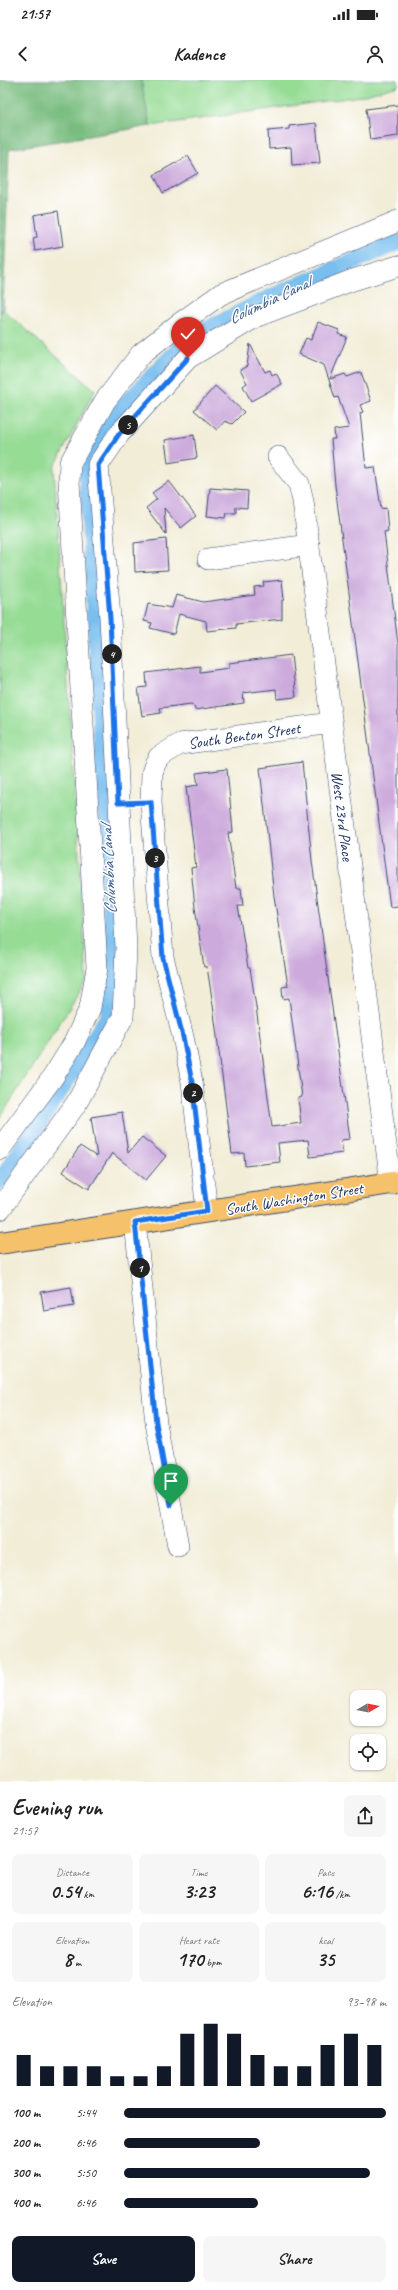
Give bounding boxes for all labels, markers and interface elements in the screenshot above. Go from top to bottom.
text: 21:57 [20,5,50,24]
icon: back [12,43,34,65]
text: Kadence [174,43,224,65]
icon: person [364,43,386,65]
water label: Columbia Canal [225,270,319,329]
pin [171,317,205,358]
icon: check [177,323,199,345]
pin: 5 [118,415,138,435]
text: 5 [126,418,130,432]
pin: 4 [102,644,122,664]
text: 4 [110,647,114,661]
street label: South Benton Street [187,718,303,754]
street label: West 23rd Place [327,770,358,864]
water label: Columbia Canal [95,819,121,914]
pin: 3 [145,848,165,868]
text: 3 [153,851,157,865]
pin: 2 [183,1083,203,1103]
text: 2 [191,1086,195,1100]
street label: South Washington Street [224,1178,366,1220]
pin: 1 [130,1258,150,1278]
text: 1 [138,1261,142,1275]
pin [154,1464,188,1505]
icon: arrive [160,1470,182,1492]
north arrow [350,1690,386,1726]
map controls [350,1690,386,1770]
button: locate [350,1734,386,1770]
text: Evening run [12,1794,102,1822]
button: share [344,1795,386,1837]
text: 21:57 [12,1823,38,1839]
text: Distance [56,1865,89,1879]
text: Time [191,1865,207,1879]
text: Pace [317,1865,334,1879]
text: 0.54 [50,1879,81,1904]
text: 3:23 [184,1879,214,1904]
text: 6:16 [301,1879,333,1904]
text: km [81,1887,94,1901]
text: /km [333,1887,350,1901]
text: Elevation [55,1933,89,1947]
text: Heart rate [179,1933,219,1947]
text: kcal [318,1933,333,1947]
text: 8 [63,1947,72,1972]
text: 170 [177,1947,204,1972]
text: 35 [317,1947,335,1972]
text: m [72,1955,81,1969]
text: bpm [204,1955,221,1969]
text: Elevation [12,1994,52,2010]
text: 93–98 m [346,1994,386,2010]
text: 100 m [12,2105,40,2121]
text: 5:44 [76,2105,96,2121]
text: 200 m [12,2135,40,2151]
text: 6:46 [76,2135,96,2151]
text: 300 m [12,2165,40,2181]
text: 5:50 [76,2165,96,2181]
text: 400 m [12,2195,40,2211]
text: 6:46 [76,2195,96,2211]
button: Save [12,2236,195,2282]
button: Share [203,2236,386,2282]

